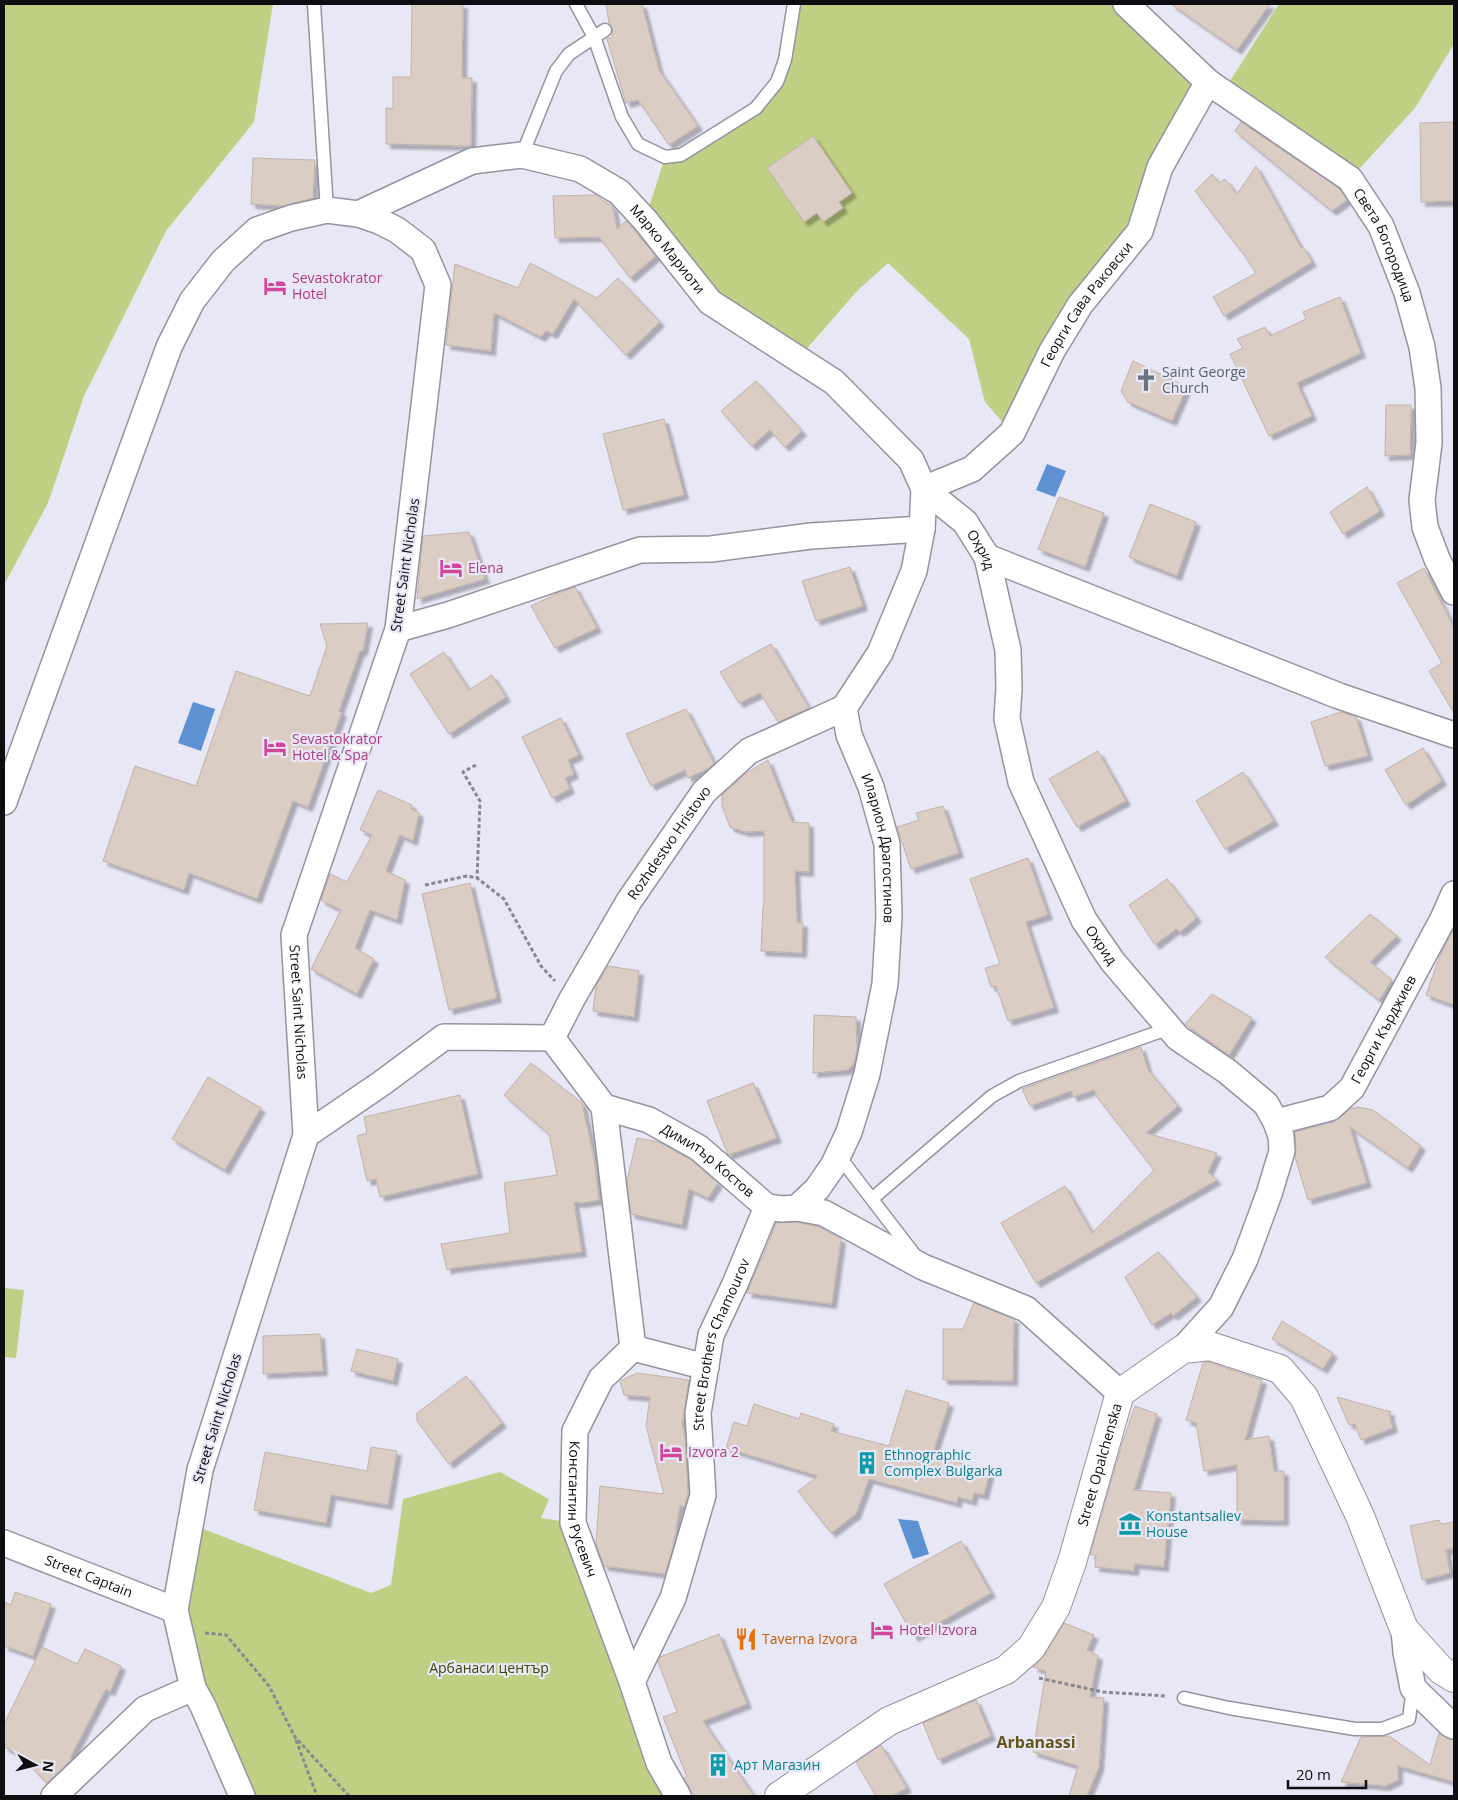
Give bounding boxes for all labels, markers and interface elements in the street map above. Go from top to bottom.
street label: Света Богородица [1349,184,1419,304]
street label: Марко Мариоти [626,200,710,298]
street label: Георги Сава Раковски [1036,237,1137,370]
place label: Sevastokrator Hotel [292,268,383,303]
hotel icon: Sevastokrator Hotel [262,273,288,299]
place label: Saint George Church [1162,362,1246,397]
church icon: Saint George Church [1133,367,1159,393]
street label: Street Saint Nicholas [386,497,423,633]
street label: Охрид [963,526,1000,572]
hotel icon: Elena [438,555,464,581]
place label: Elena [468,558,504,577]
place label: Sevastokrator Hotel & Spa [292,729,383,764]
hotel icon: Sevastokrator Hotel & Spa [262,734,288,760]
street label: Иларион Драгостинов [857,770,899,924]
street label: Rozhdestvo Hristovo [623,781,714,903]
street label: Охрид [1081,921,1122,968]
street label: Street Saint Nicholas [286,944,313,1080]
street label: Георги Кърджиев [1346,972,1420,1087]
street label: Димитър Костов [658,1119,759,1201]
street label: Street Brothers Chamourov [688,1256,754,1431]
street label: Street Saint Nicholas [188,1350,245,1485]
street label: Street Opalchenska [1073,1401,1126,1528]
hotel icon: Izvora 2 [658,1439,684,1465]
street label: Константин Русевич [564,1441,602,1580]
place label: Izvora 2 [688,1442,739,1461]
place label: Ethnographic Complex Bulgarka [884,1445,1003,1480]
building icon: Ethnographic Complex Bulgarka [854,1450,880,1476]
place label: Konstantsaliev House [1146,1506,1241,1541]
museum icon: Konstantsaliev House [1117,1511,1143,1537]
street label: Street Captain [42,1550,136,1602]
hotel icon: Hotel Izvora [869,1617,895,1643]
place label: Hotel Izvora [899,1620,977,1639]
restaurant icon: Taverna Izvora [733,1626,759,1652]
place label: Taverna Izvora [762,1629,857,1648]
park label: Арбанаси център [429,1658,549,1677]
district label: Arbanassi [996,1731,1076,1753]
north arrow [10,1740,60,1790]
building icon: Арт Магазин [705,1752,731,1778]
place label: Арт Магазин [734,1755,820,1774]
scale bar [1288,1758,1366,1790]
text: N [38,1760,59,1773]
text: 20 m [1296,1764,1331,1784]

